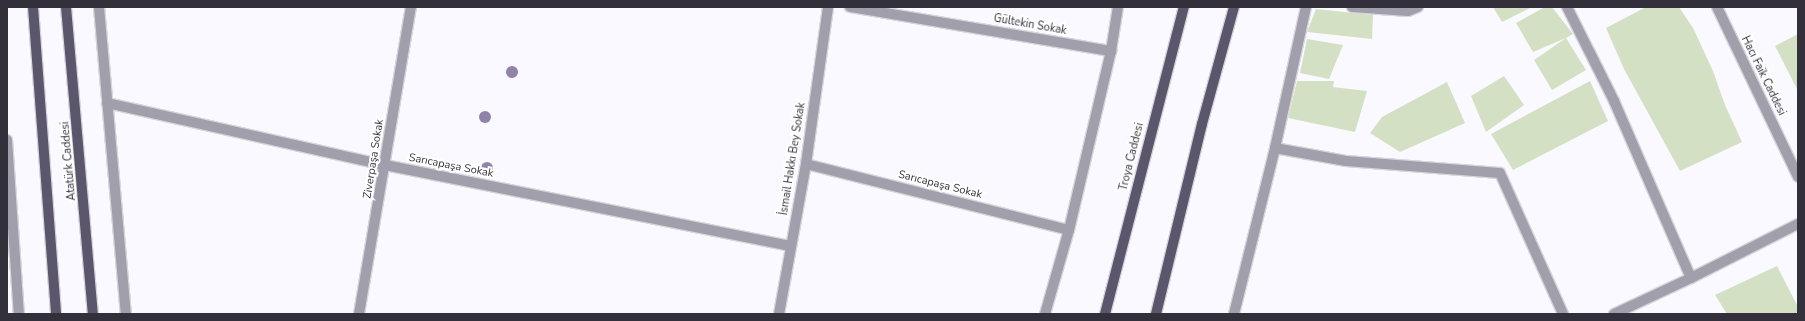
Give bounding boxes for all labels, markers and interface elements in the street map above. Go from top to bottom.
street label: Gültekin Sokak [993,12,1067,38]
street label: Hacı Faik Caddesi [1738,34,1788,118]
street label: İsmail Hakkı Bey Sokak [778,102,808,216]
street label: Ziverpaşa Sokak [361,118,387,200]
street label: Atatürk Caddesi [59,121,79,201]
street label: Troya Caddesi [1117,122,1147,192]
street label: Sarıcapaşa Sokak [408,151,494,181]
street label: Sarıcapaşa Sokak [897,168,983,202]

